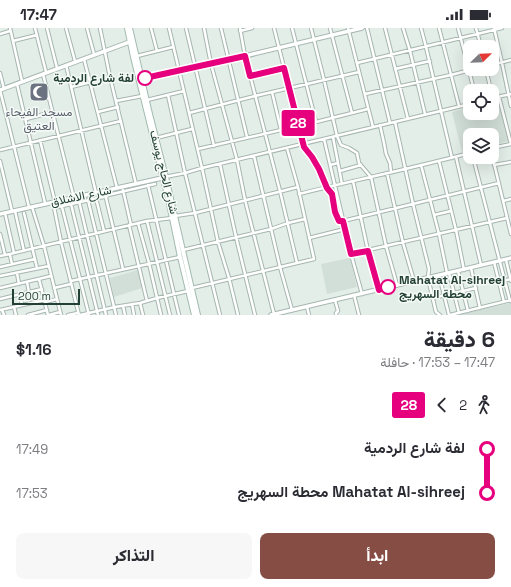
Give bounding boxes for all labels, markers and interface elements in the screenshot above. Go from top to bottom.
text: 17:47 [20,5,57,24]
north arrow [463,40,499,76]
map controls [463,40,499,164]
place label: لفة شارع الردمية [53,70,134,86]
marker: لفة شارع الردمية [137,70,153,86]
mosque icon: مسجد الفيحاء العتيق [28,81,50,103]
button: locate [463,84,499,120]
place label: مسجد الفيحاء العتيق [6,104,72,134]
line badge: 28 [280,110,316,136]
text: 28 [290,114,306,132]
street label: شارع الحاج يوسف [145,128,182,216]
button: layers [463,128,499,164]
street label: شارع الاشلاق [49,182,113,211]
place label: Mahatat Al-sihreej محطة السهريج [399,272,505,302]
marker: Mahatat Al-sihreej محطة السهريج [380,279,396,295]
scale bar [12,287,80,306]
text: 200 m [18,289,51,303]
text: 6 دقيقة [424,325,495,353]
text: $1.16 [16,340,52,359]
text: 17:47 – 17:53 · حافلة [380,354,495,371]
icon: back [431,394,453,416]
icon: walk [473,394,495,416]
text: 28 [400,396,417,414]
text: 2 [459,397,467,414]
text: لفة شارع الردمية [364,438,465,457]
text: 17:49 [16,441,48,458]
text: Mahatat Al-sihreej محطة السهريج [238,482,465,501]
text: 17:53 [16,485,48,502]
button: التذاكر [16,533,252,579]
button: ابدأ [260,533,495,579]

